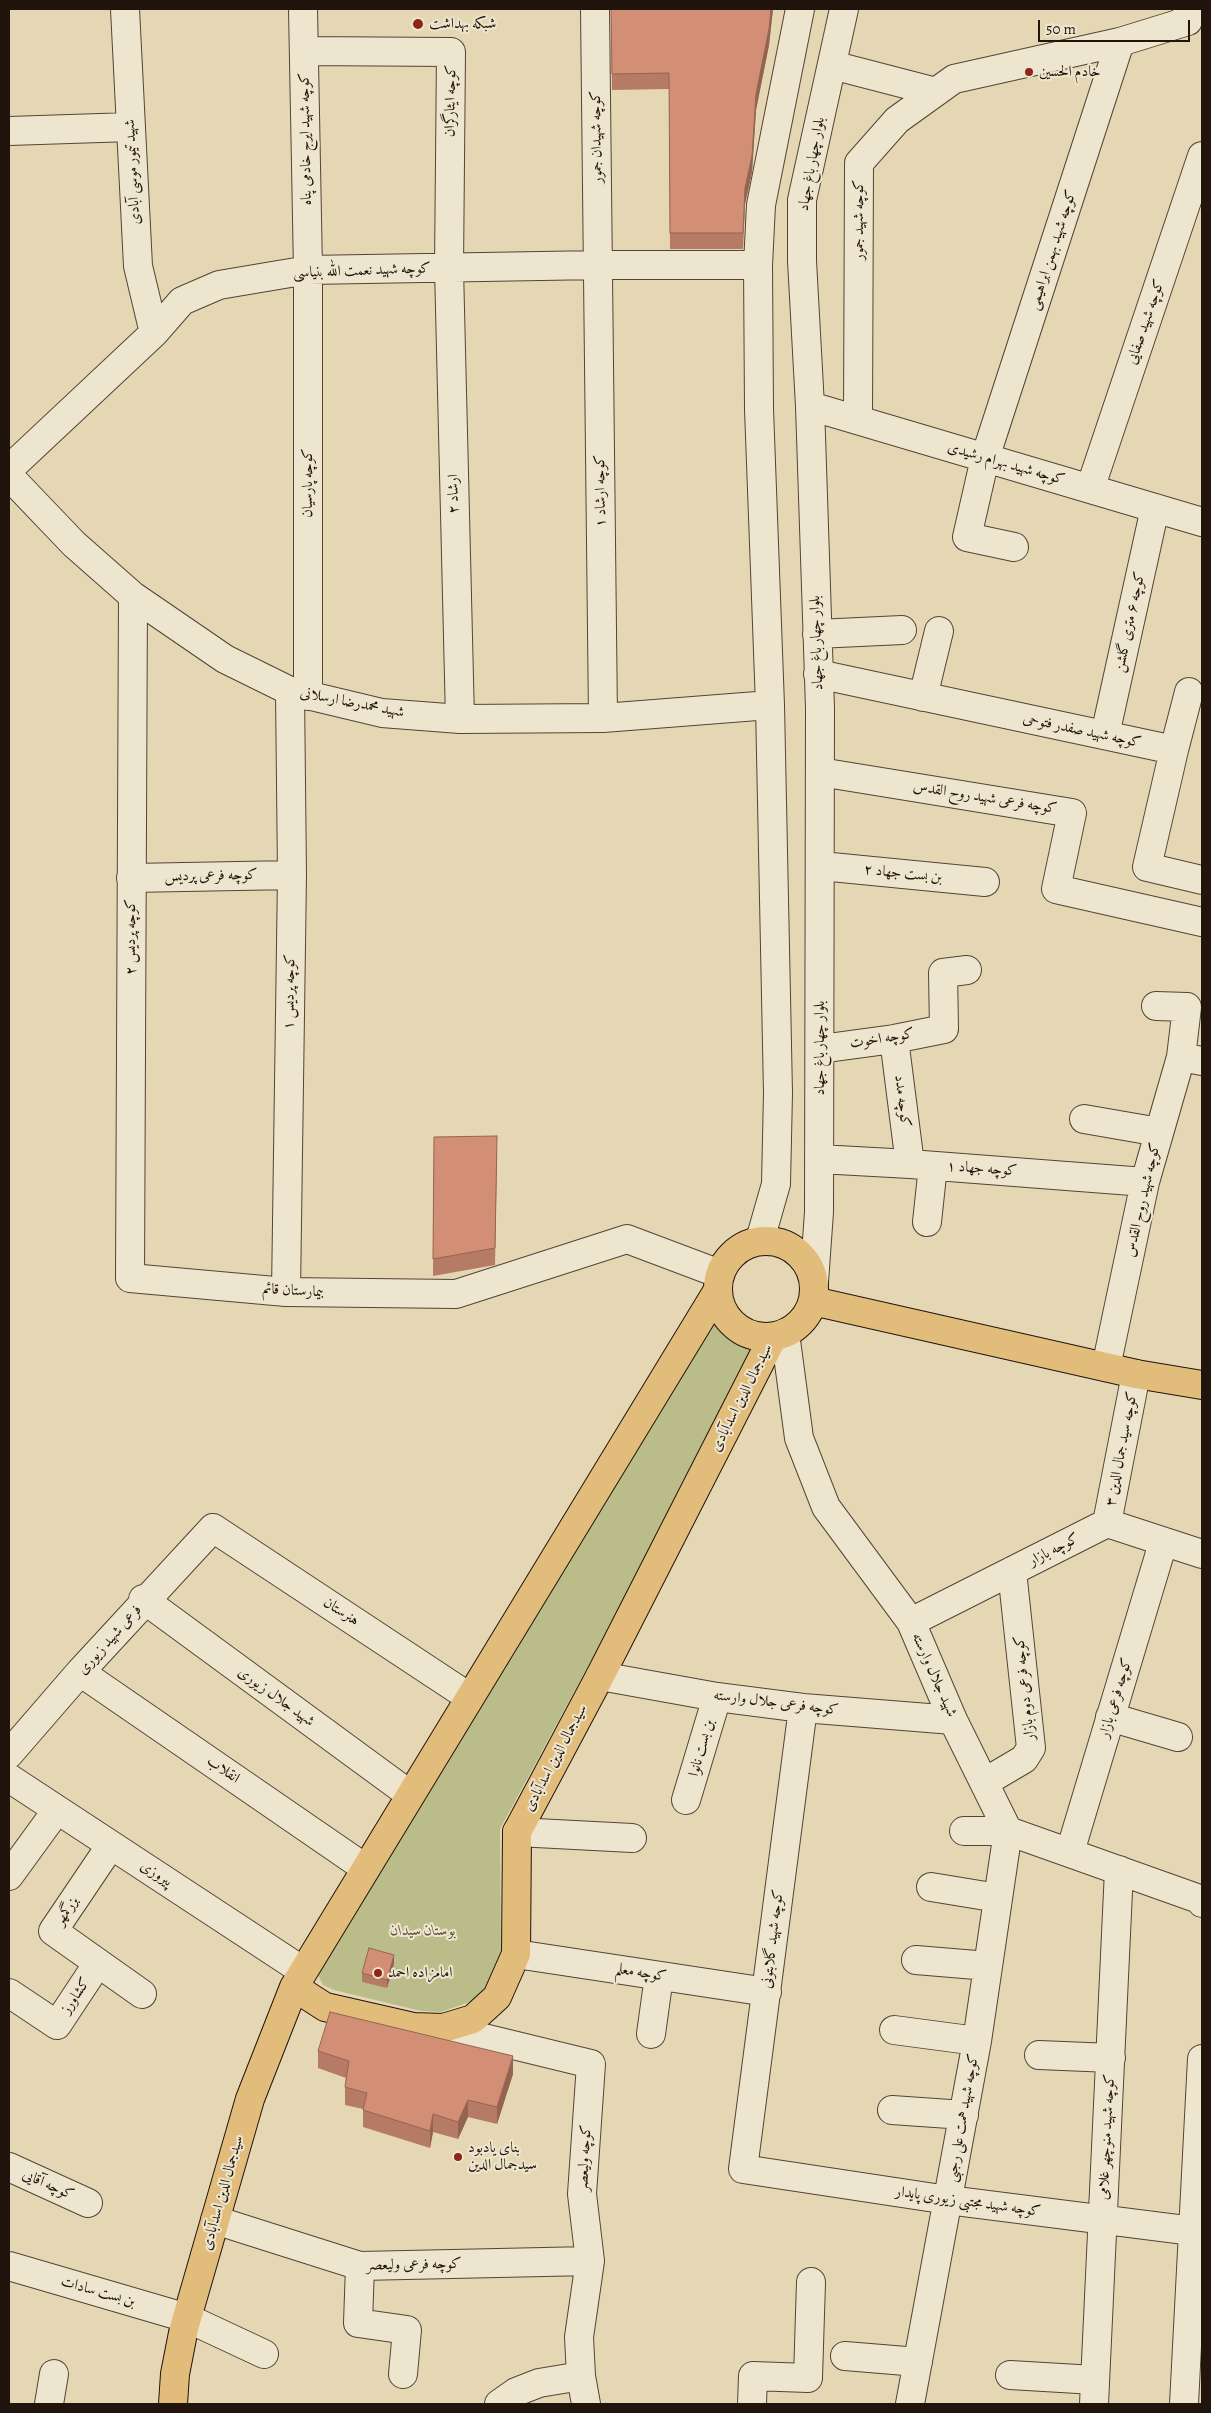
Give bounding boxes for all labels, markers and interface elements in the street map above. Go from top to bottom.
scale bar [1041,10,1194,42]
place label: شبکه بهداشت [429,15,496,33]
marker: شبکه بهداشت [411,17,425,31]
text: 50 m [1046,19,1076,39]
place label: خادم الحسین [1039,63,1101,81]
street label: کوچه ایثارگران [441,65,461,137]
marker: خادم الحسین [1023,66,1035,78]
street label: کوچه شهید ایرج خادمی پناه [296,72,316,206]
street label: کوچه شهیدان جمور [587,91,607,183]
street label: بلوار چهار باغ جهاد [795,116,829,212]
street label: شهید تیمور موسی آبادی [121,119,145,225]
street label: کوچه شهید جمور [850,180,868,260]
street label: کوچه شهید بهمن ابراهیمی [1025,188,1081,312]
street label: کوچه شهید نعمت الله بنیاسی [293,260,431,282]
street label: کوچه شهید صفایی [1123,277,1169,367]
street label: کوچه شهید بهرام رشیدی [945,439,1067,489]
street label: کوچه پارسیان [299,448,317,518]
street label: کوچه ارشاد ۱ [591,455,611,527]
street label: ارشاد ۲ [445,474,463,514]
street label: کوچه ۶ متری گلشن [1111,570,1149,674]
street label: بلوار چهار باغ جهاد [806,595,828,691]
street label: شهید محمدرضا ارسلانی [298,684,406,722]
street label: کوچه شهید صفدر فتوحی [1021,710,1143,752]
street label: کوچه فرعی شهید روح القدس [912,778,1058,818]
street label: بن بست جهاد ۲ [863,861,943,887]
street label: کوچه فرعی پردیس [164,866,258,886]
street label: کوچه پردیس ۲ [122,899,140,975]
street label: کوچه پردیس ۱ [280,954,300,1030]
street label: بلوار چهار باغ جهاد [811,1001,829,1095]
street label: کوچه اخوت [849,1025,915,1053]
street label: کوچه مدد [890,1074,914,1128]
street label: کوچه شهید روح القدس [1121,1141,1165,1259]
street label: کوچه جهاد ۱ [946,1158,1018,1180]
street label: بیمارستان قائم [262,1280,324,1302]
street label: سیدجمال الدین اسدآبادی [707,1341,777,1455]
street label: کوچه سید جمال الدین ۳ [1102,1390,1142,1508]
street label: کوچه بازار [1026,1530,1082,1570]
street label: هنرستان [320,1594,362,1630]
street label: فرعی شهید زیوری [74,1601,146,1679]
street label: شهید جلال وارسته [907,1630,961,1720]
street label: کوچه فرعی دوم بازار [1011,1635,1039,1741]
street label: کوچه فرعی بازار [1095,1656,1137,1740]
street label: شهید جلال زیوری [234,1663,318,1731]
street label: کوچه فرعی جلال وارسته [712,1686,840,1720]
street label: سیدجمال الدین اسدآبادی [520,1701,592,1815]
street label: بن بست نانوا [685,1717,719,1779]
street label: انقلاب [203,1752,243,1788]
street label: پیروزی [137,1857,175,1891]
street label: کوچه شهید گلابتونی [758,1888,788,1990]
street label: بزرگمهر [51,1893,83,1929]
park label: بوستان سیدان [390,1922,456,1940]
street label: کوچه معلم [614,1960,668,1986]
place label: امامزاده احمد [388,1964,453,1982]
marker: امامزاده احمد [372,1967,384,1979]
street label: کشاورز [57,1974,95,2018]
street label: کوچه شهید همت علی رجبی [943,2052,983,2184]
street label: کوچه شهید منوچهر غلامی [1095,2074,1119,2200]
street label: کوچه ولیعصر [574,2124,596,2192]
street label: سیدجمال الدین اسدآبادی [198,2134,248,2252]
place label: بنای یادبود سیدجمال الدین [468,2139,537,2174]
marker: بنای یادبود سیدجمال الدین [452,2151,464,2163]
street label: کوچه آقایی [19,2166,77,2204]
street label: کوچه شهید مجتبی زیوری پایدار [894,2183,1042,2221]
street label: کوچه فرعی ولیعصر [366,2255,462,2275]
street label: بن بست سادات [59,2273,137,2311]

